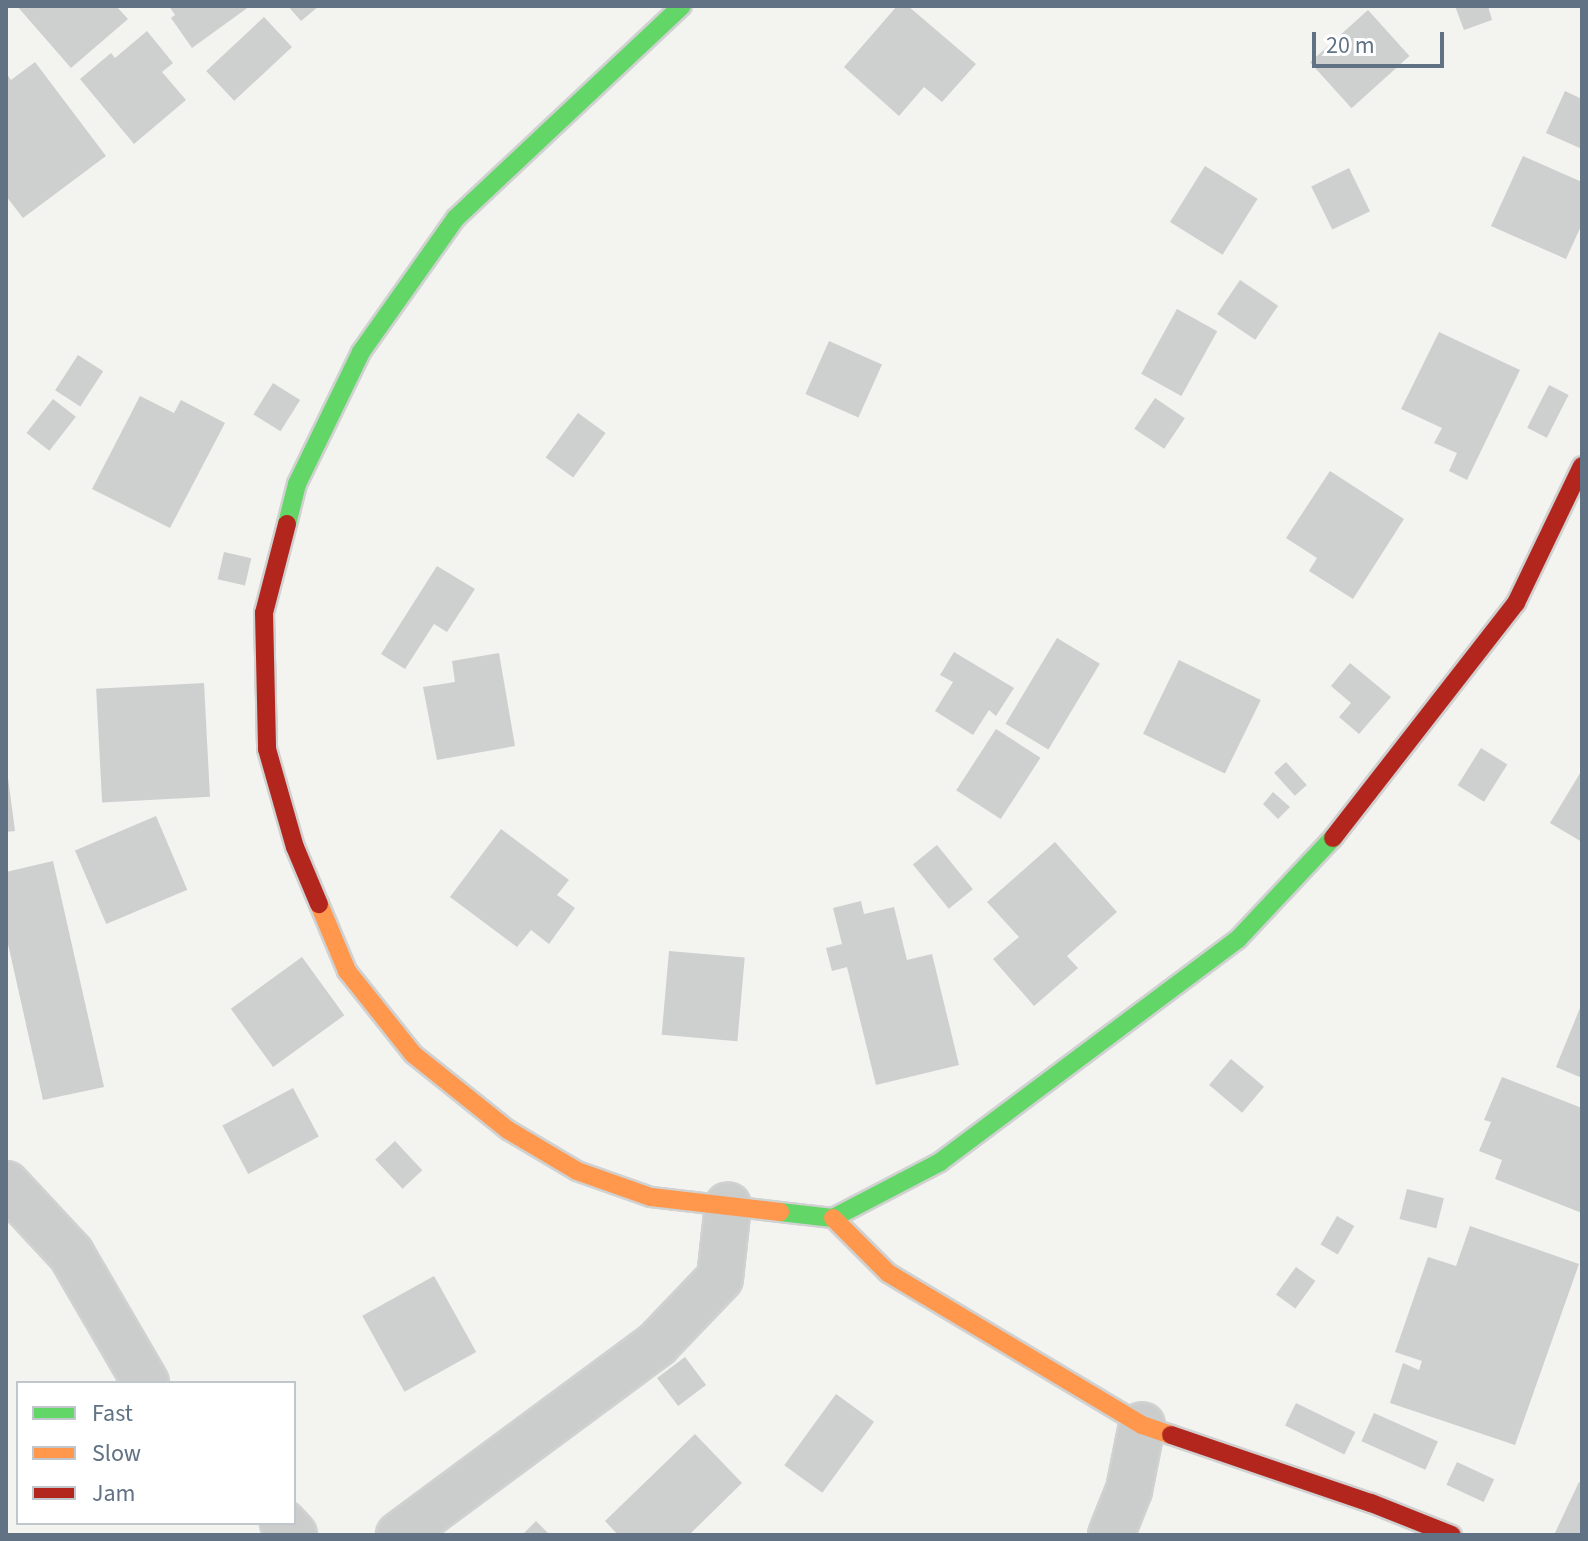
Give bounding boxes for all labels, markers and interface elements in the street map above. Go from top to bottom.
scale bar [1316,16,1448,66]
text: 20 m [1326,28,1375,63]
legend [16,1381,296,1525]
text: Fast [92,1396,133,1431]
text: Slow [92,1436,141,1471]
text: Jam [92,1476,136,1511]

